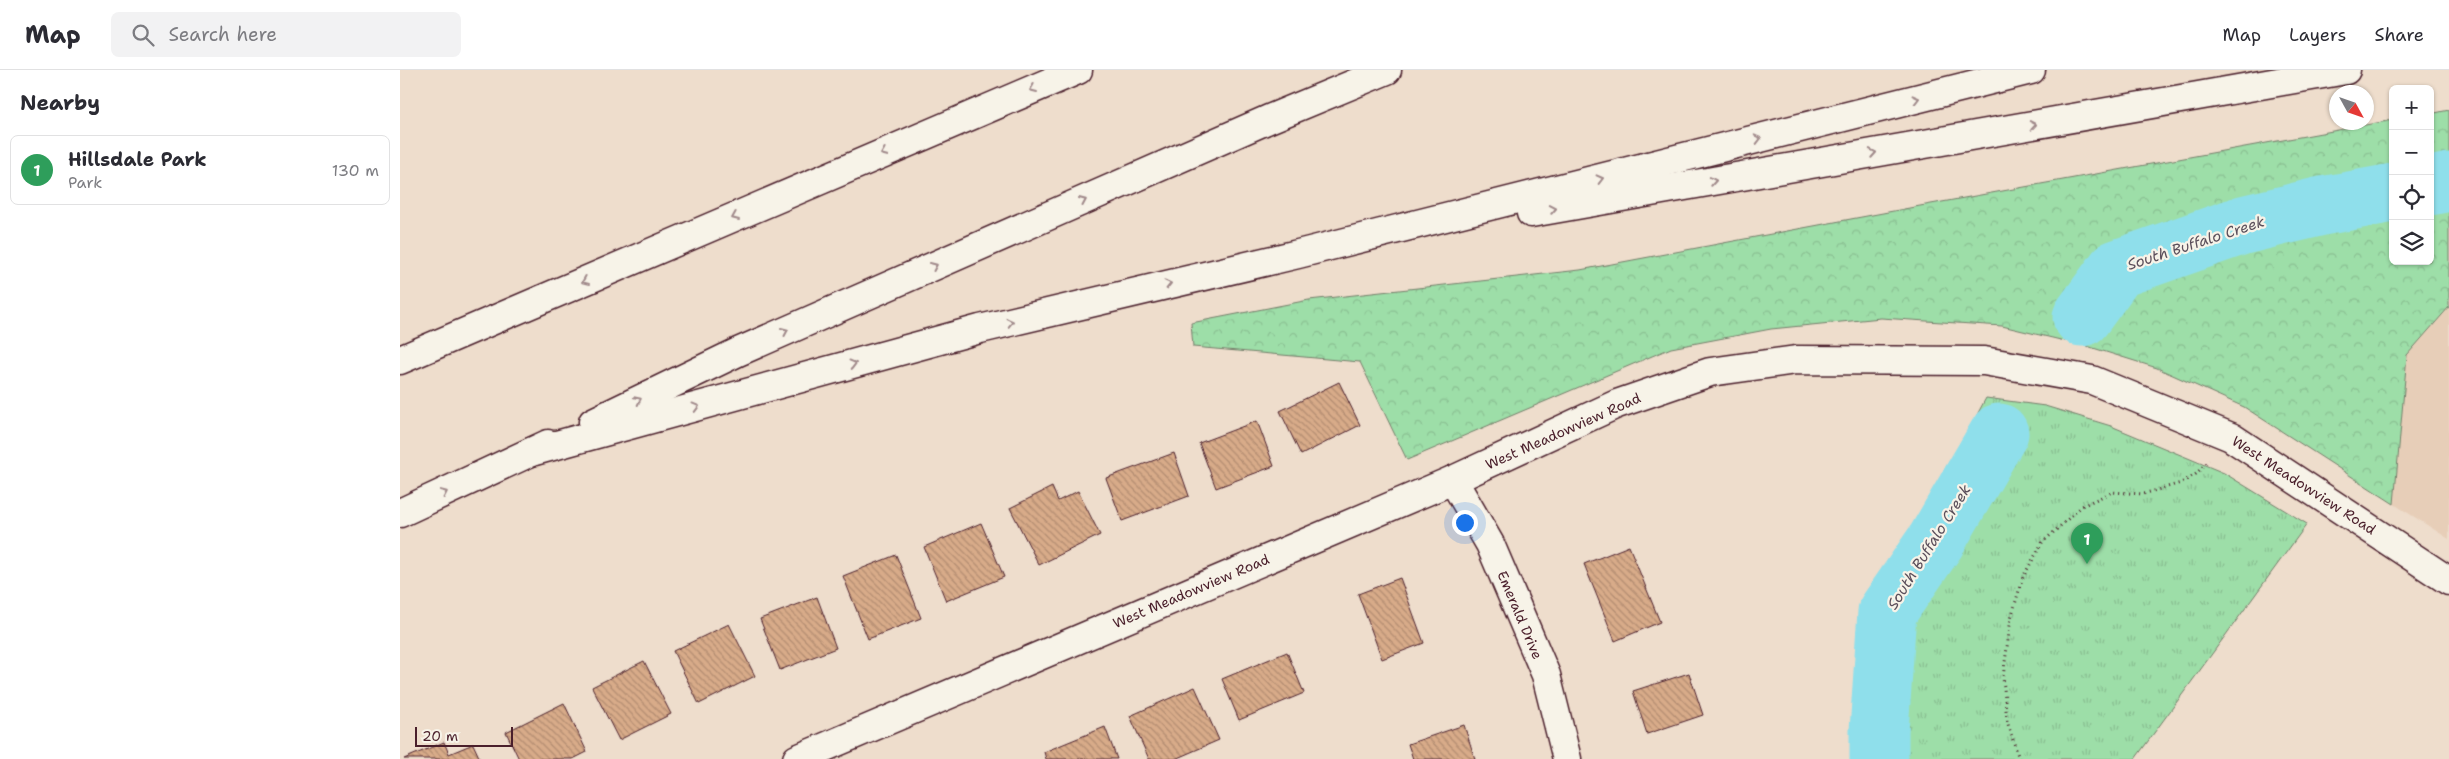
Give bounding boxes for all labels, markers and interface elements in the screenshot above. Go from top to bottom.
search box [111,12,461,57]
text: Map [25,19,81,51]
icon: search [129,21,157,49]
text: Search here [169,22,277,47]
text: Map [2223,23,2261,47]
text: Layers [2289,23,2346,47]
text: Share [2374,23,2424,47]
one-way arrow [1029,83,1038,94]
north arrow [2329,85,2374,130]
map controls [2389,85,2434,265]
button: + [2389,85,2434,130]
text: Nearby [20,89,100,117]
one-way arrow [1911,95,1919,105]
one-way arrow [2029,120,2038,130]
button: − [2389,130,2434,175]
one-way arrow [1754,134,1763,145]
text: Hillsdale Park [68,147,207,172]
one-way arrow [880,147,889,158]
one-way arrow [1869,148,1878,158]
text: 1 [33,160,41,181]
text: 130 m [332,160,379,181]
text: Park [68,172,102,193]
one-way arrow [1596,174,1604,184]
button: locate [2389,175,2434,220]
one-way arrow [1709,176,1718,186]
one-way arrow [1078,196,1087,207]
one-way arrow [1549,204,1558,214]
one-way arrow [731,211,740,221]
water label: South Buffalo Creek [2125,211,2268,275]
button: layers [2389,220,2434,265]
one-way arrow [929,261,938,272]
one-way arrow [581,275,590,285]
one-way arrow [1164,279,1173,290]
one-way arrow [1005,317,1014,328]
one-way arrow [780,327,789,338]
one-way arrow [849,359,857,370]
street label: West Meadowview Road [1483,389,1644,473]
one-way arrow [633,396,642,407]
one-way arrow [692,402,701,413]
street label: West Meadowview Road [2229,432,2380,538]
water label: South Buffalo Creek [1883,481,1976,613]
one-way arrow [439,489,448,499]
your location [1452,510,1478,536]
pin: 1 [2071,523,2103,564]
street label: West Meadowview Road [1110,550,1272,632]
street label: Emerald Drive [1493,568,1547,662]
scale bar [415,724,512,747]
text: 20 m [422,727,458,745]

